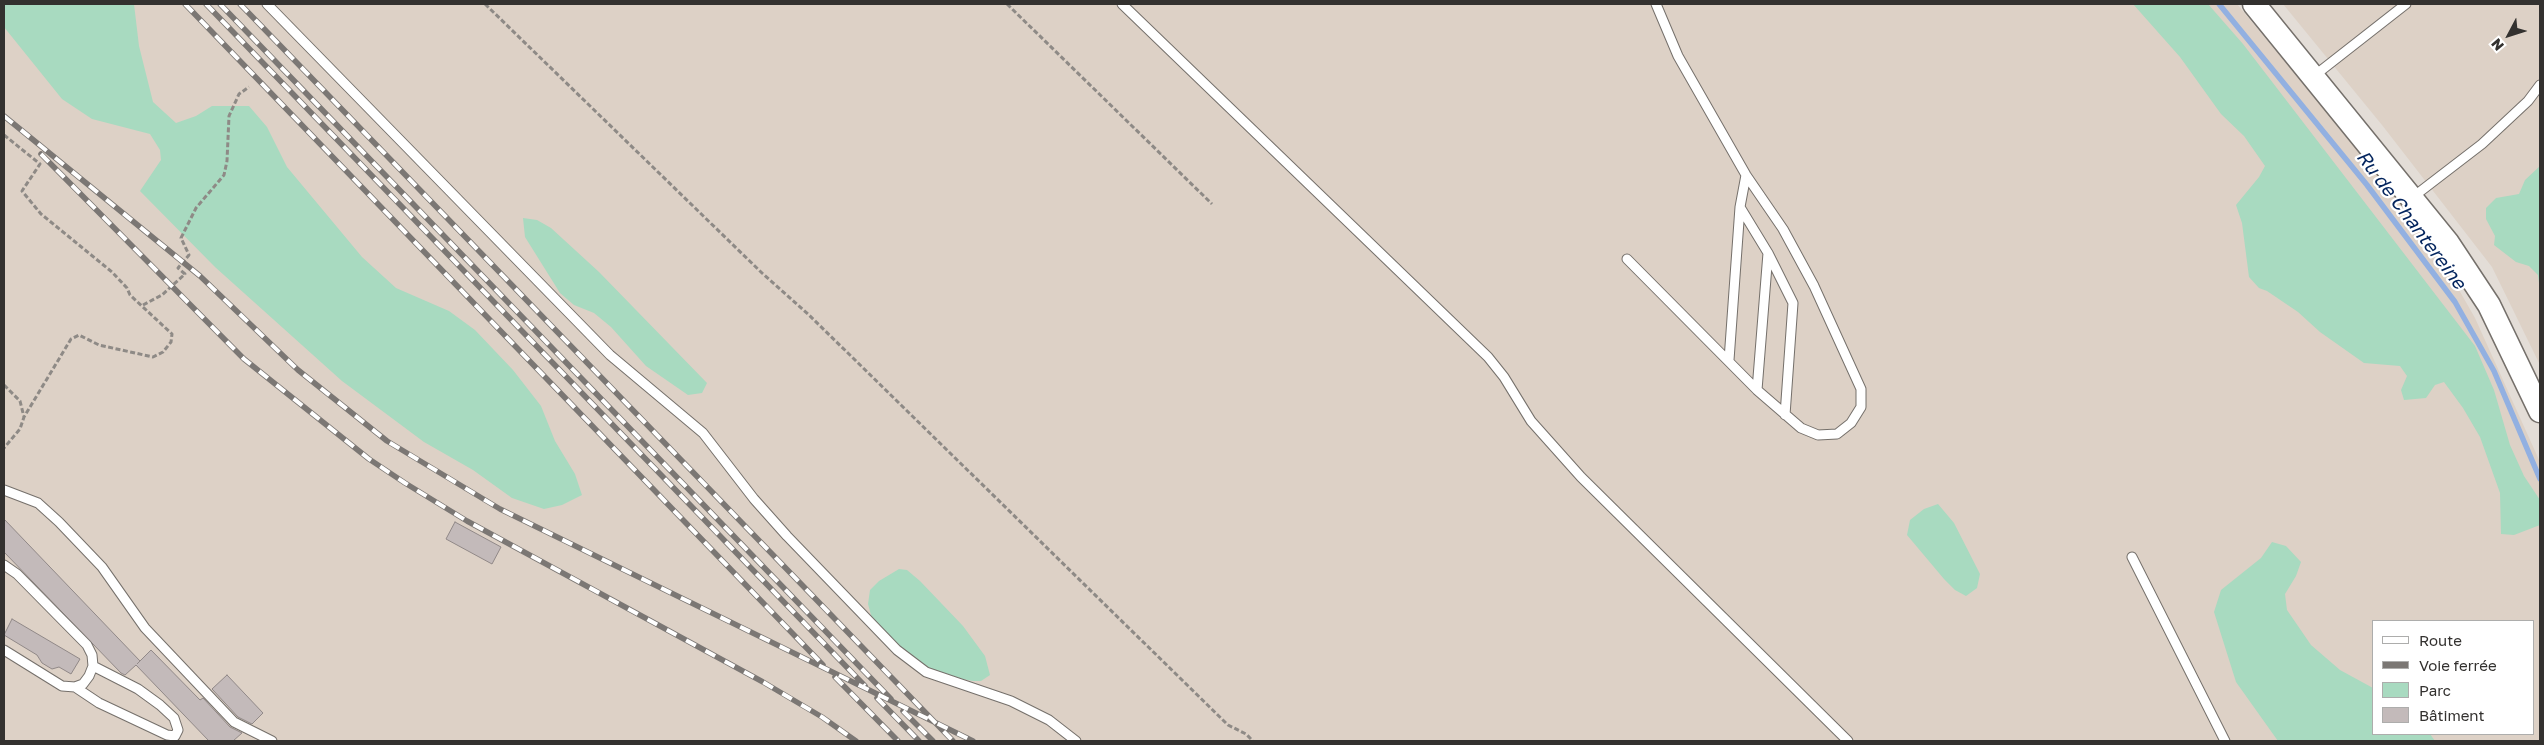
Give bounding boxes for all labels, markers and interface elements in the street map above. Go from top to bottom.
north arrow [2484,10,2534,60]
text: N [2487,35,2507,55]
water label: Ru de Chantereine [2351,146,2471,294]
legend [2372,620,2534,735]
text: Route [2419,631,2462,649]
text: Voie ferrée [2419,656,2497,674]
text: Parc [2419,681,2451,699]
text: Bâtiment [2419,706,2484,724]

